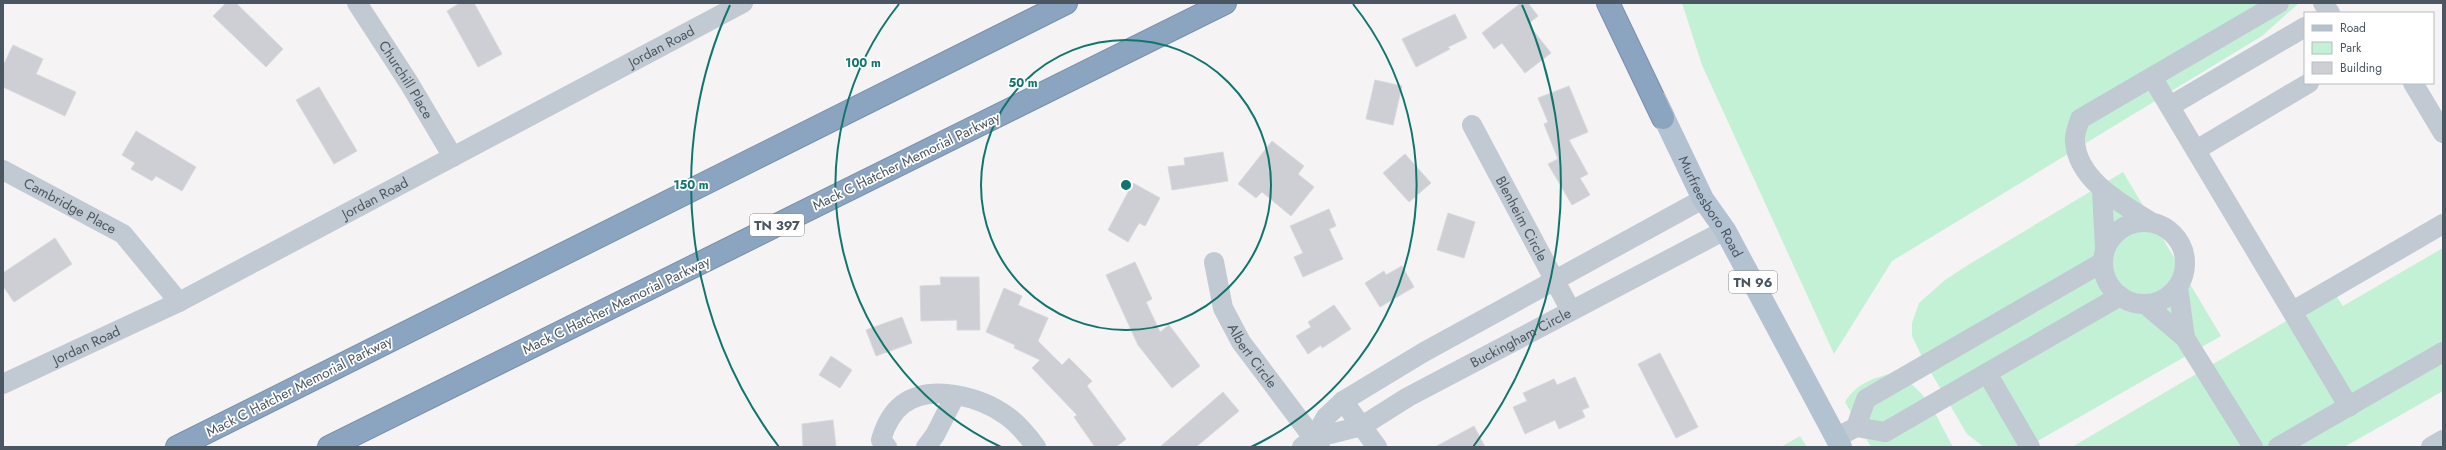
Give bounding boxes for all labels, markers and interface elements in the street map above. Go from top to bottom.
legend [2304,12,2434,84]
text: Road [2340,19,2366,37]
street label: Jordan Road [623,21,698,73]
street label: Churchill Place [374,37,438,123]
text: Park [2340,39,2362,57]
text: 100 m [845,54,881,72]
text: Building [2340,59,2382,77]
text: 50 m [1008,74,1038,92]
street label: Mack C Hatcher Memorial Parkway [809,106,1004,215]
street label: Murfreesboro Road [1674,152,1748,261]
street label: Jordan Road [337,172,412,225]
street label: Blenheim Circle [1491,172,1553,265]
street label: Cambridge Place [20,173,120,239]
text: 150 m [673,176,709,194]
centre of rings [1119,178,1133,192]
road number: TN 397 [750,214,804,236]
street label: Mack C Hatcher Memorial Parkway [519,250,714,359]
road number: TN 96 [1729,271,1777,293]
street label: Buckingham Circle [1467,303,1574,373]
street label: Albert Circle [1223,320,1282,392]
street label: Jordan Road [48,321,123,370]
street label: Mack C Hatcher Memorial Parkway [202,330,396,442]

